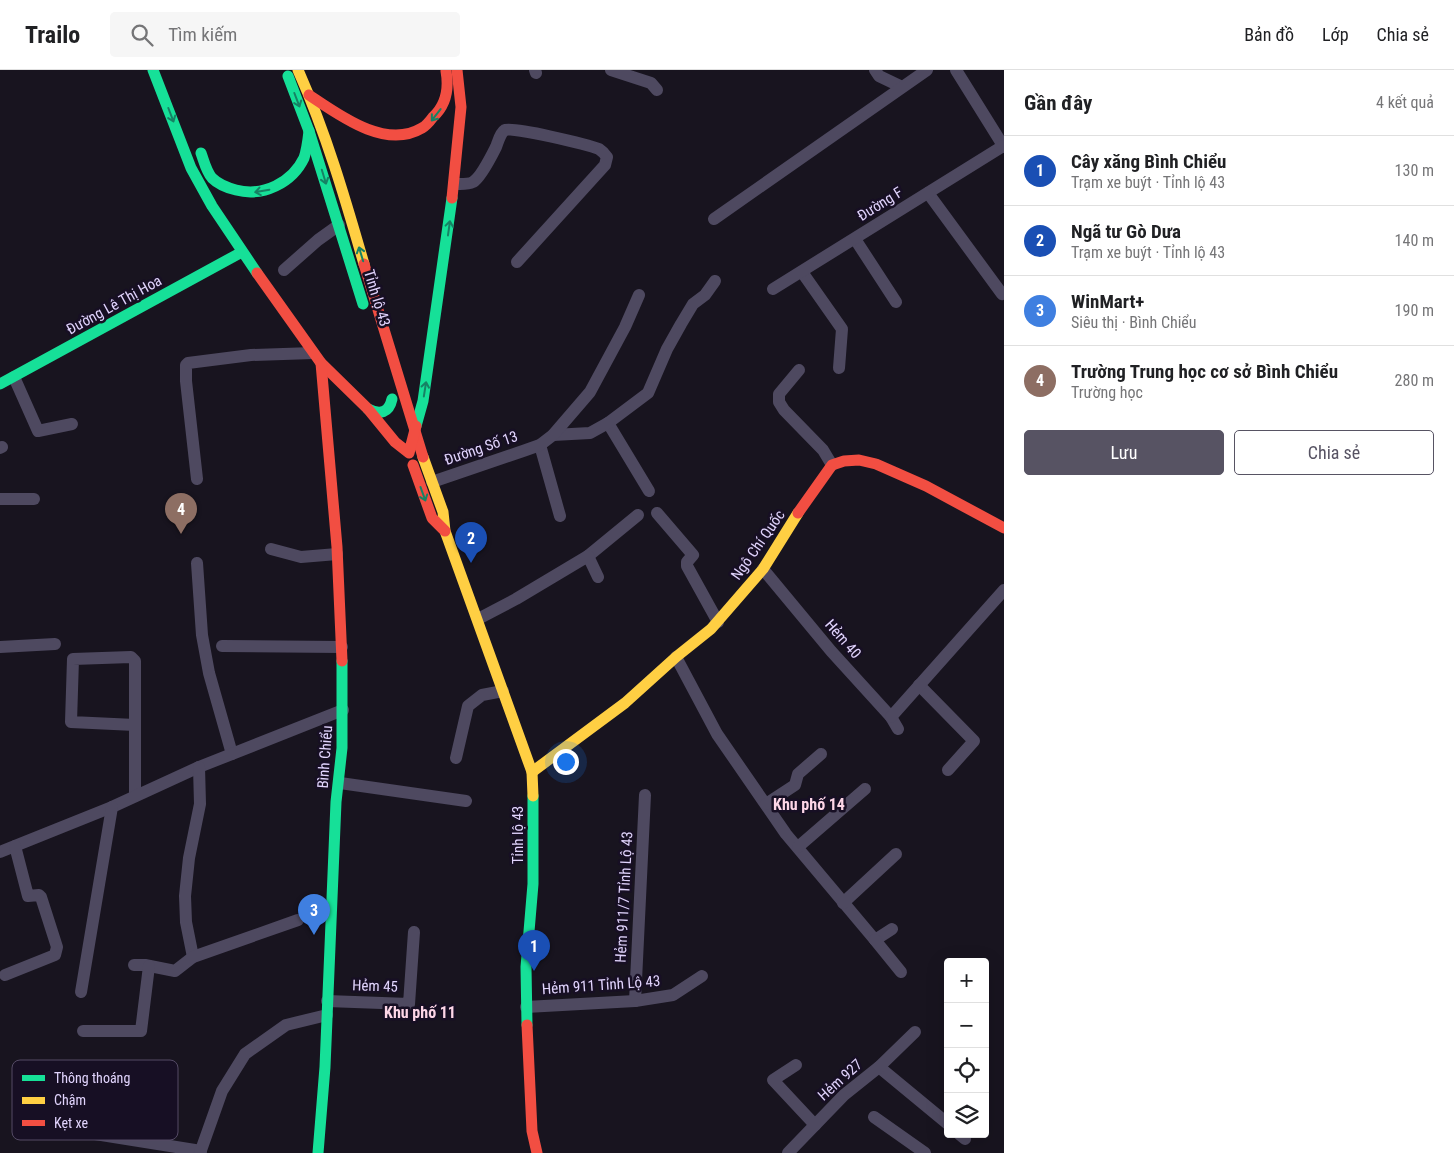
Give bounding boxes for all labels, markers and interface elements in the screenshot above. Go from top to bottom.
search box [110,12,460,57]
text: Trailo [25,21,80,49]
icon: search [128,21,156,49]
text: Tìm kiếm [168,23,237,46]
text: Bản đồ [1244,24,1294,45]
text: Lớp [1322,24,1349,45]
text: Chia sẻ [1377,24,1429,45]
text: Gần đây [1024,91,1092,115]
one-way arrow [293,92,302,108]
text: 4 kết quả [1376,93,1434,112]
one-way arrow [167,108,176,123]
one-way arrow [430,108,441,121]
text: Cây xăng Bình Chiểu [1071,150,1226,173]
text: 1 [1036,161,1044,180]
text: 130 m [1395,161,1434,180]
one-way arrow [319,169,329,185]
text: Trạm xe buýt · Tỉnh lộ 43 [1071,173,1225,192]
street label: Đường F [854,183,906,225]
one-way arrow [254,187,270,197]
text: Ngã tư Gò Dưa [1071,220,1181,243]
one-way arrow [444,221,454,237]
text: 2 [1036,231,1044,250]
text: 140 m [1395,231,1434,250]
text: Trạm xe buýt · Tỉnh lộ 43 [1071,243,1225,262]
one-way arrow [356,246,366,262]
street label: Tỉnh lộ 43 [360,267,394,329]
street label: Đường Lê Thị Hoa [63,271,165,339]
text: WinMart+ [1071,290,1144,313]
text: 3 [1036,301,1044,320]
text: 190 m [1395,301,1434,320]
text: Siêu thị · Bình Chiểu [1071,313,1197,332]
text: Trường Trung học cơ sở Bình Chiểu [1071,360,1338,383]
text: 4 [1036,371,1044,390]
text: 280 m [1395,371,1434,390]
one-way arrow [420,381,430,397]
text: Trường học [1071,383,1143,402]
street label: Đường Số 13 [442,427,520,469]
button: Lưu [1024,430,1224,475]
button: Chia sẻ [1234,430,1434,475]
one-way arrow [419,486,428,502]
pin: 4 [165,493,197,534]
street label: Ngô Chí Quốc [727,507,789,583]
pin: 2 [455,522,487,563]
street label: Hẻm 40 [821,616,865,662]
street label: Bình Chiểu [314,725,336,789]
your location [553,749,579,775]
district label: Khu phố 14 [773,795,845,814]
street label: Tỉnh lộ 43 [509,806,527,864]
street label: Hẻm 911/7 Tỉnh Lộ 43 [612,831,636,963]
pin: 3 [298,894,330,935]
pin: 1 [518,930,550,971]
map controls [944,958,989,1138]
button: + [944,958,989,1003]
street label: Hẻm 911 Tỉnh Lộ 43 [541,972,661,998]
street label: Hẻm 45 [352,976,398,996]
district label: Khu phố 11 [384,1003,456,1022]
button: − [944,1003,989,1048]
button: locate [944,1048,989,1093]
street label: Hẻm 927 [814,1055,866,1105]
legend [12,1060,178,1140]
text: Thông thoáng [54,1070,130,1086]
text: Chậm [54,1092,86,1108]
button: layers [944,1093,989,1138]
text: Kẹt xe [54,1115,88,1131]

